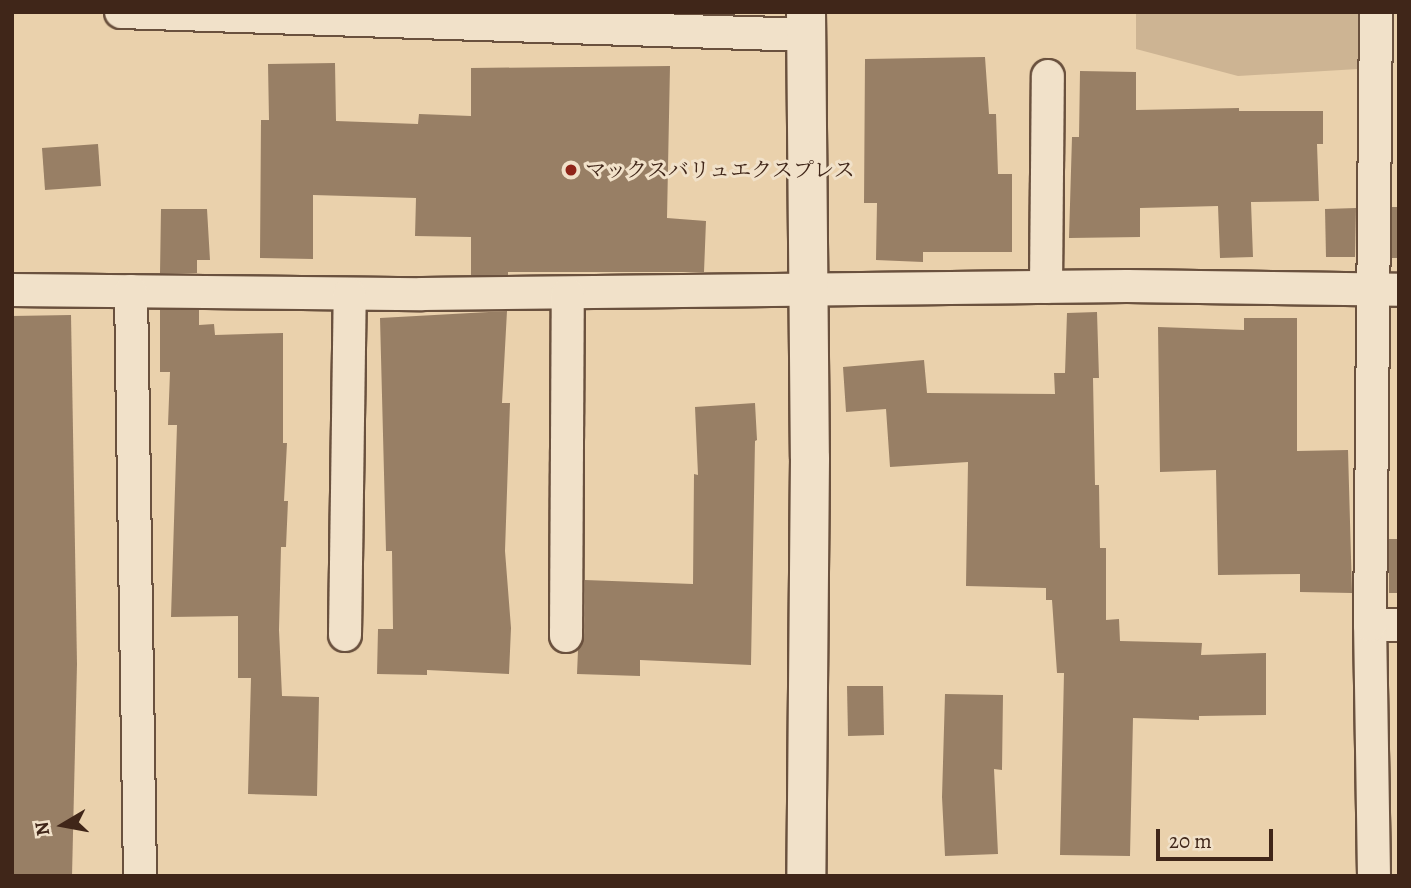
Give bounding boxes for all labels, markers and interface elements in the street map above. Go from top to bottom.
place label: マックスバリュエクスプレス [585,157,858,183]
marker: マックスバリュエクスプレス [563,162,579,178]
north arrow [28,790,98,860]
scale bar [1159,814,1276,858]
text: N [28,820,56,838]
text: 20 m [1169,827,1212,855]

